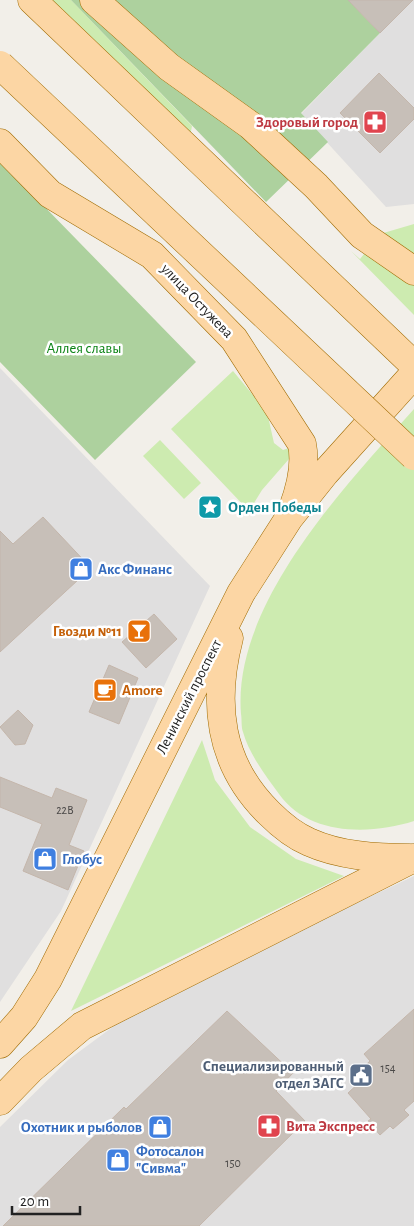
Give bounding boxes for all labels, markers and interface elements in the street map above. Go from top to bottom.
pharmacy icon: Здоровый город [362,109,388,135]
place label: Здоровый город [256,115,358,130]
street label: улица Остужева [157,260,236,341]
park label: Аллея славы [47,341,121,356]
place icon: Орден Победы [197,494,223,520]
place label: Орден Победы [228,500,322,515]
shop icon: Акс Финанс [68,556,94,582]
place label: Акс Финанс [98,562,172,577]
bar icon: Гвозди №11 [126,618,152,644]
place label: Гвозди №11 [53,624,122,639]
street label: Ленинский проспект [154,637,225,756]
cafe icon: Amore [92,677,118,703]
place label: Amore [122,683,163,698]
house number: 22В [56,804,74,816]
shop icon: Глобус [32,846,58,872]
place label: Глобус [62,852,102,867]
place label: Специализированный отдел ЗАГС [203,1059,344,1091]
public building icon: Специализированный отдел ЗАГС [348,1062,374,1088]
house number: 154 [381,1062,396,1074]
pharmacy icon: Вита Экспресс [256,1113,282,1139]
shop icon: Охотник и рыболов [147,1114,173,1140]
place label: Вита Экспресс [286,1119,375,1134]
place label: Охотник и рыболов [21,1120,142,1135]
place label: Фотосалон "Сивма" [136,1144,204,1176]
shop icon: Фотосалон "Сивма" [105,1147,131,1173]
house number: 150 [225,1157,241,1169]
scale bar [12,1184,80,1216]
text: 20 m [20,1194,49,1209]

